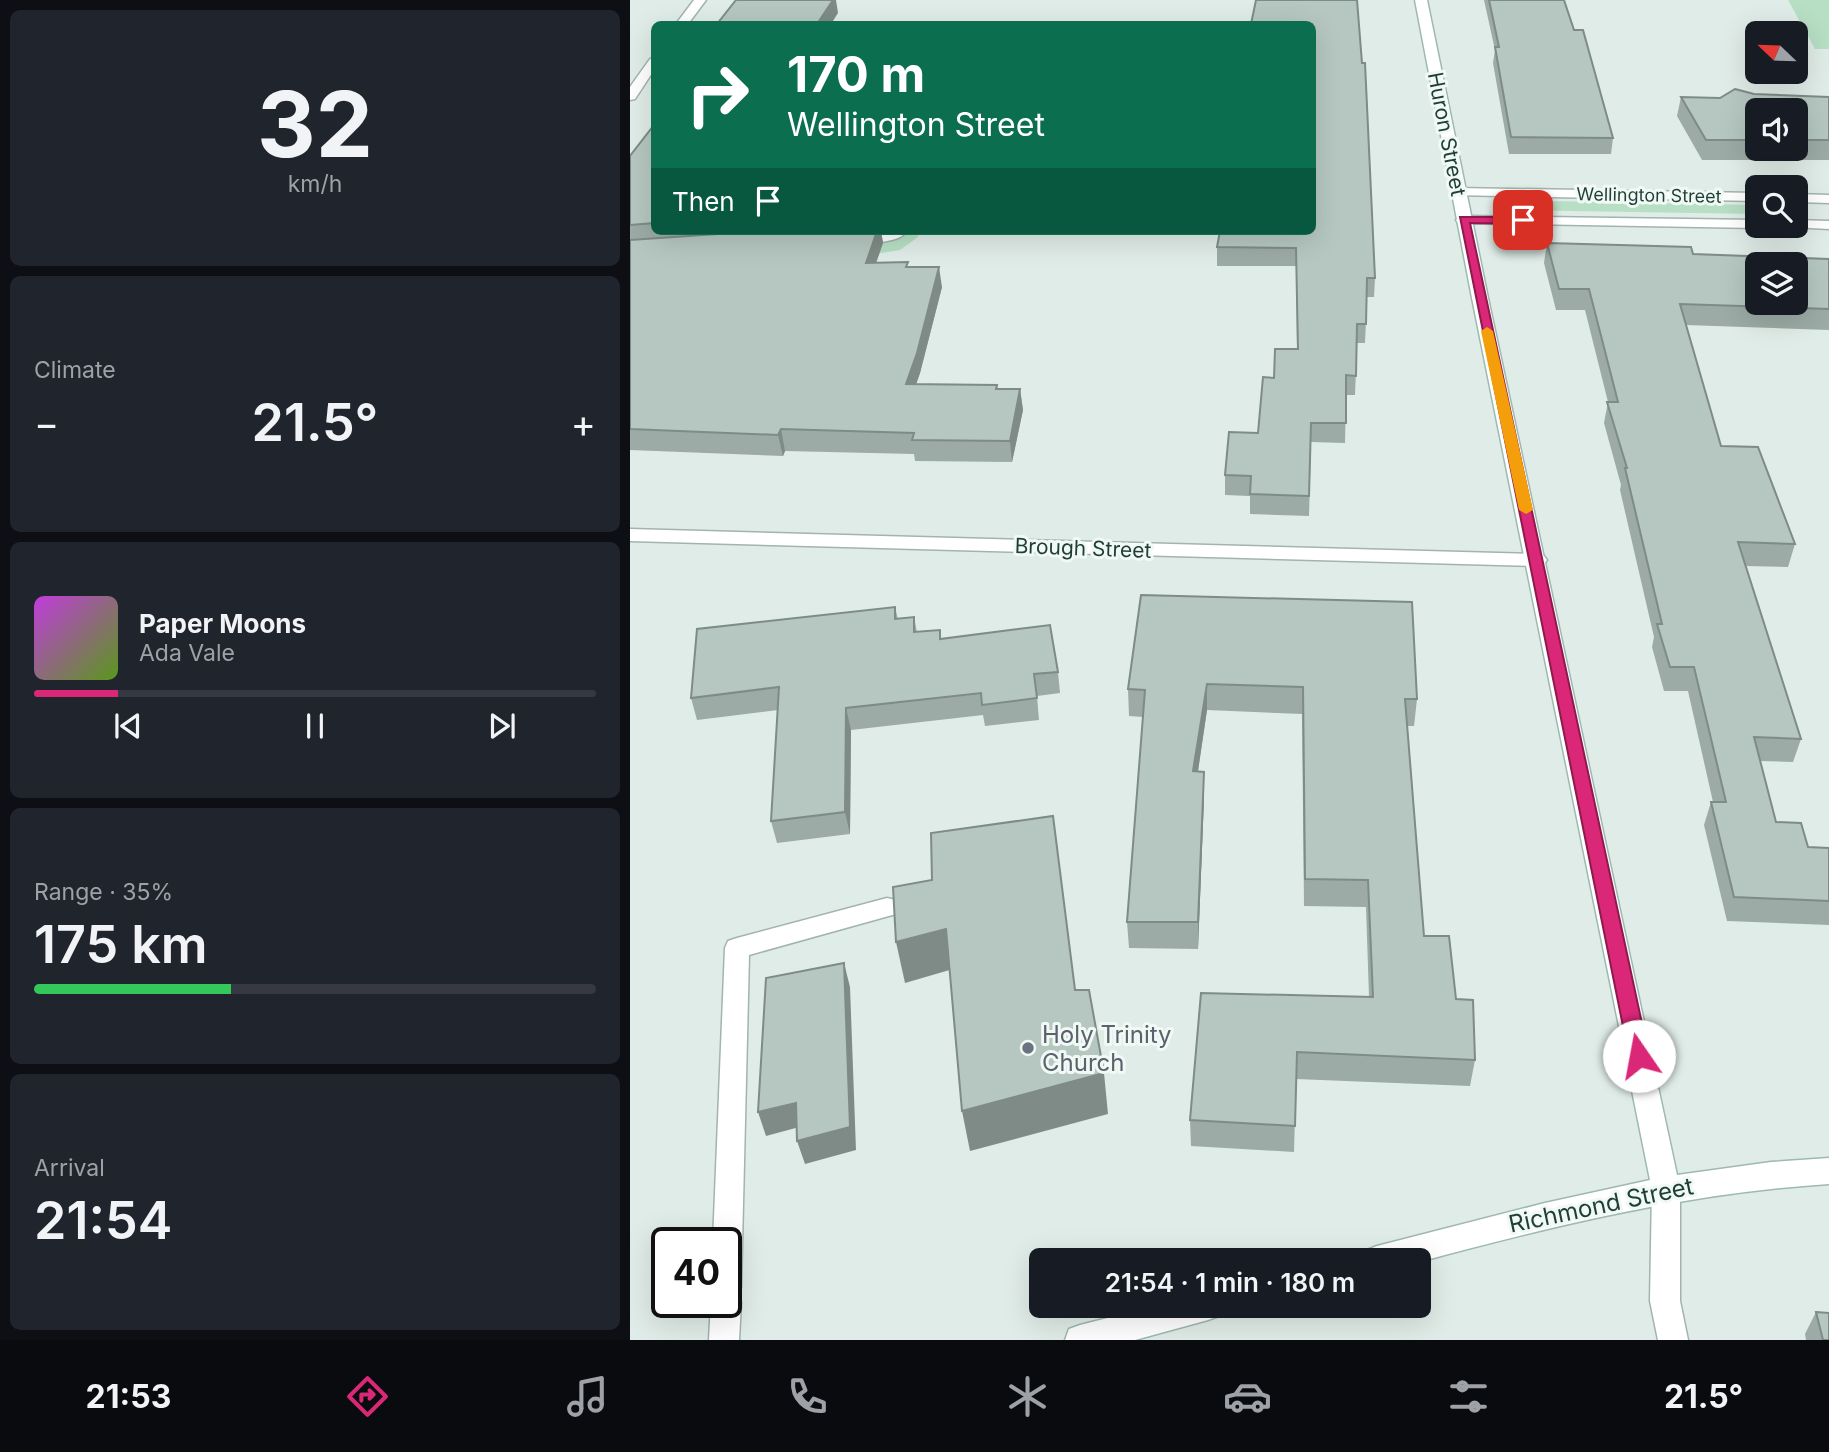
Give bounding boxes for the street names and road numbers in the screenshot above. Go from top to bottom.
street label: Huron Street [1423,70,1471,198]
street label: Wellington Street [1576,183,1722,207]
street label: Brough Street [1014,533,1152,563]
street label: Richmond Street [1506,1171,1696,1239]

